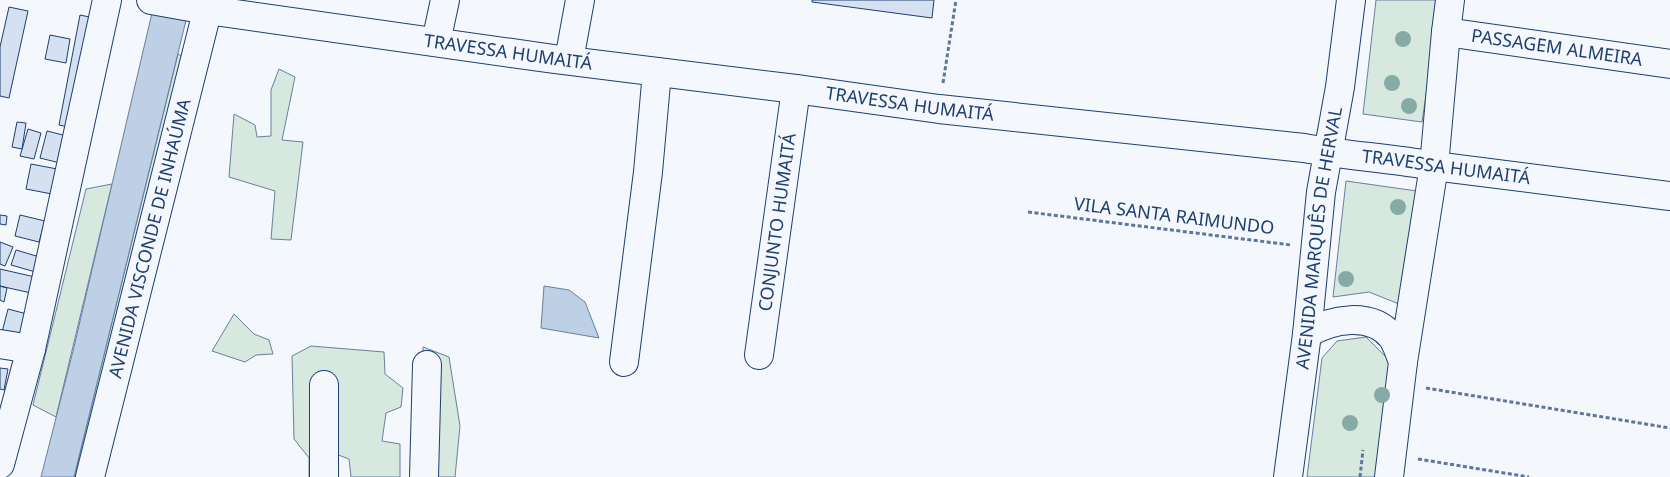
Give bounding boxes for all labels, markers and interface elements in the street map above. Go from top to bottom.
street label: PASSAGEM ALMEIRA [1470,23,1645,71]
street label: TRAVESSA HUMAITÁ [423,28,594,75]
street label: TRAVESSA HUMAITÁ [824,80,996,126]
street label: AVENIDA VISCONDE DE INHAÚMA [102,95,196,380]
street label: AVENIDA MARQUÊS DE HERVAL [1289,105,1347,371]
street label: CONJUNTO HUMAITÁ [752,131,801,313]
street label: TRAVESSA HUMAITÁ [1361,143,1532,189]
street label: VILA SANTA RAIMUNDO [1073,191,1276,239]

